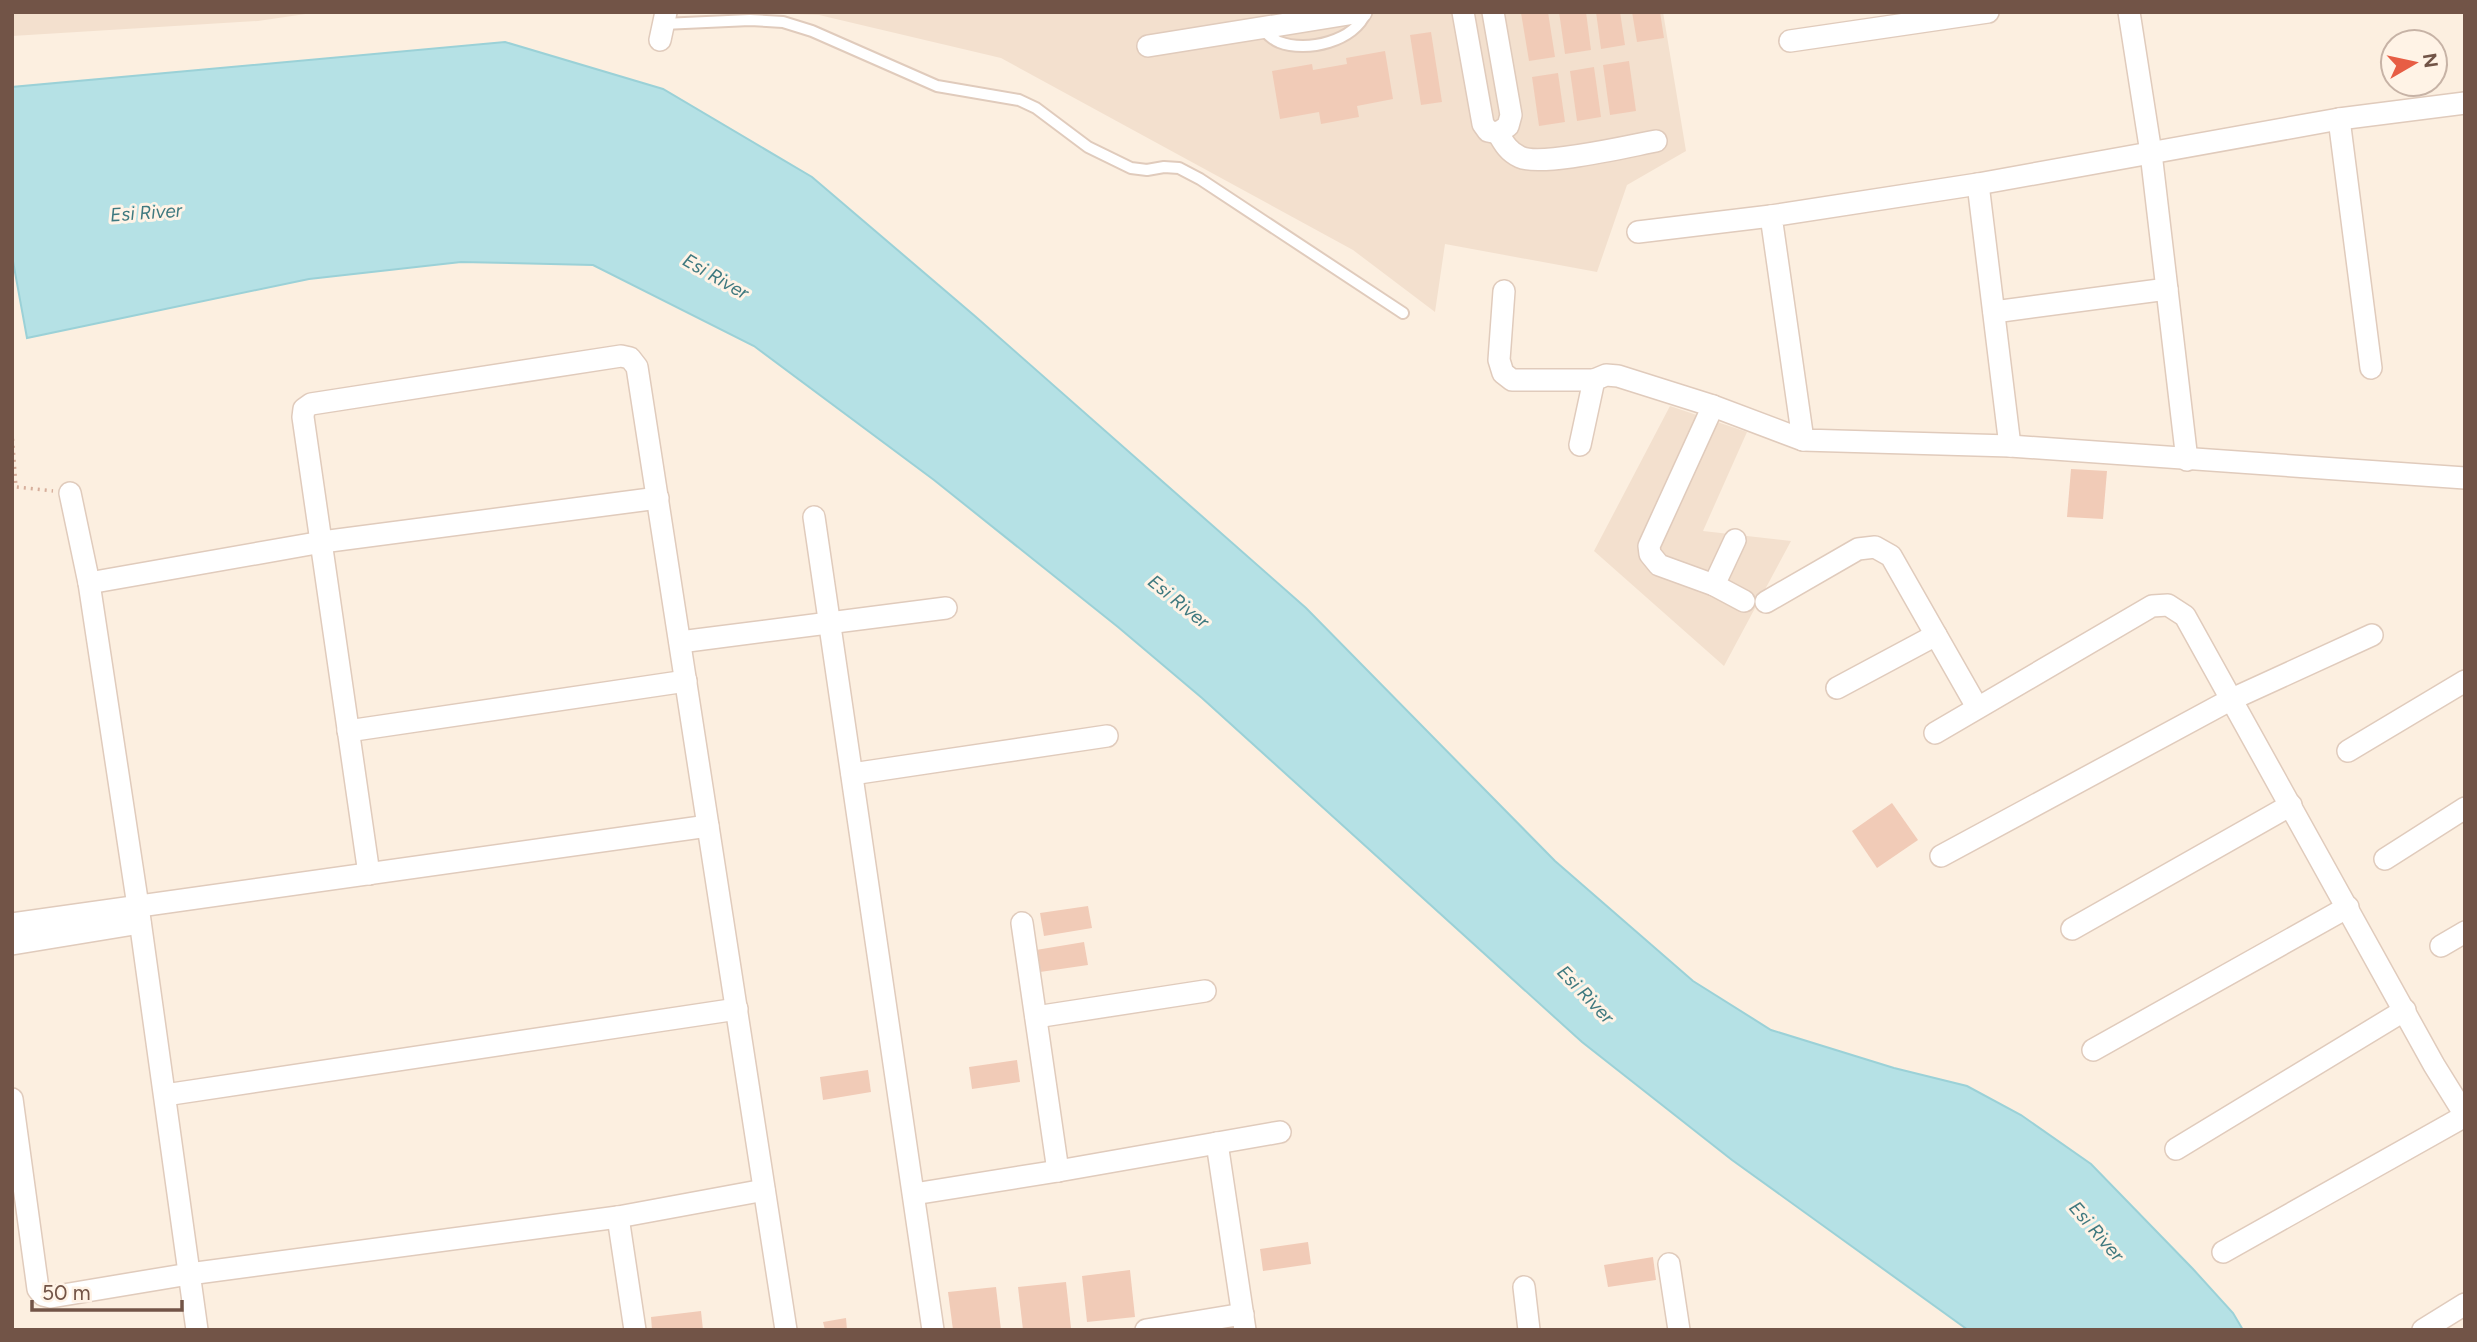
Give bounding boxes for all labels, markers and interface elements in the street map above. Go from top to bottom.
north arrow [2379,28,2449,98]
text: N [2418,51,2443,69]
water label: Esi River [109,198,183,226]
water label: Esi River [679,248,753,305]
water label: Esi River [1143,570,1214,633]
water label: Esi River [1552,960,1619,1029]
water label: Esi River [2064,1197,2129,1267]
scale bar [32,1268,182,1312]
text: 50 m [42,1280,91,1305]

